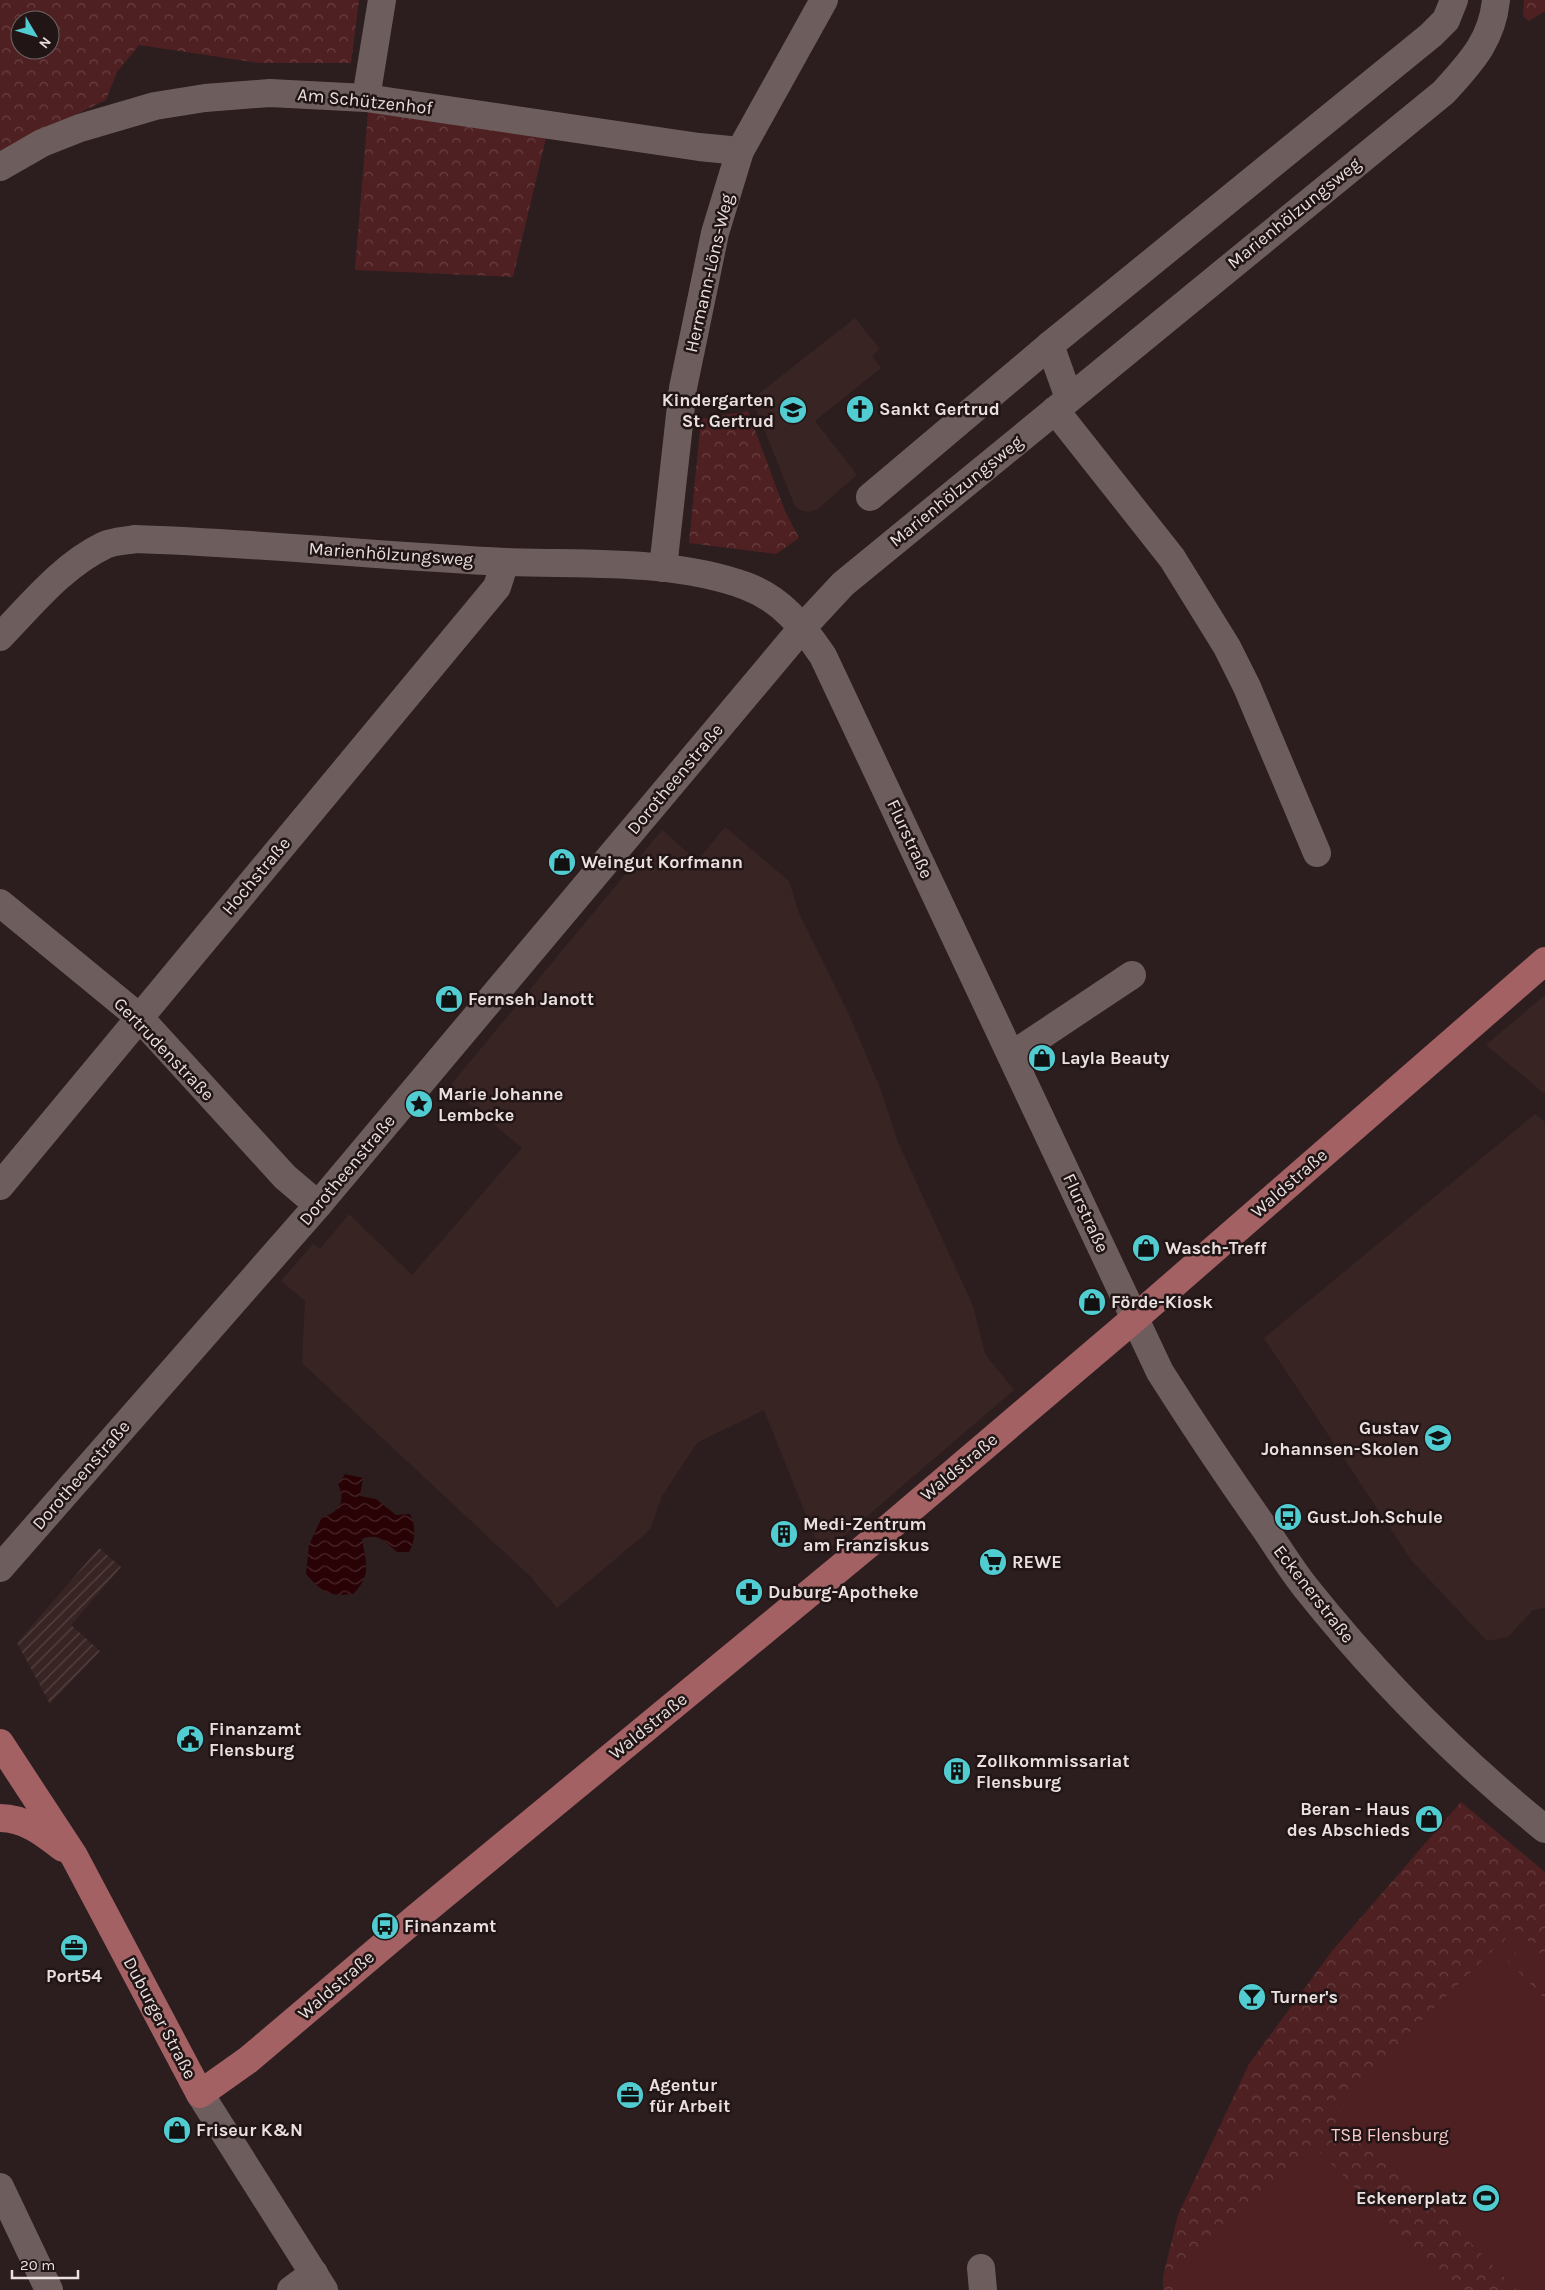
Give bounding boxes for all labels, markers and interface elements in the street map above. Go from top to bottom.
north arrow [10,10,60,60]
text: N [35,34,55,52]
street label: Am Schützenhof [296,83,434,119]
street label: Marienhölzungsweg [1223,152,1365,274]
street label: Hermann-Löns-Weg [680,191,738,355]
place label: Kindergarten St. Gertrud [662,389,774,432]
church icon: Sankt Gertrud [845,394,875,424]
school or university icon: Kindergarten St. Gertrud [778,395,808,425]
place label: Sankt Gertrud [879,398,1000,420]
street label: Marienhölzungsweg [885,430,1027,552]
street label: Marienhölzungsweg [308,537,474,571]
street label: Dorotheenstraße [622,719,728,839]
street label: Flurstraße [882,796,938,882]
street label: Hochstraße [217,833,295,919]
shop icon: Weingut Korfmann [547,847,577,877]
place label: Weingut Korfmann [581,851,743,873]
shop icon: Fernseh Janott [434,984,464,1014]
place label: Fernseh Janott [468,988,594,1010]
street label: Gertrudenstraße [109,993,219,1105]
shop icon: Layla Beauty [1027,1043,1057,1073]
place label: Layla Beauty [1061,1047,1169,1069]
place label: Marie Johanne Lembcke [438,1083,563,1126]
place icon: Marie Johanne Lembcke [404,1089,434,1119]
street label: Dorotheenstraße [294,1110,400,1230]
street label: Waldstraße [1246,1144,1332,1222]
street label: Flurstraße [1058,1170,1114,1256]
shop icon: Wasch-Treff [1131,1233,1161,1263]
place label: Wasch-Treff [1165,1237,1267,1259]
shop icon: Förde-Kiosk [1077,1287,1107,1317]
place label: Förde-Kiosk [1111,1291,1213,1313]
street label: Dorotheenstraße [27,1416,135,1534]
place label: Gustav Johannsen-Skolen [1261,1417,1420,1460]
school or university icon: Gustav Johannsen-Skolen [1423,1423,1453,1453]
street label: Waldstraße [916,1428,1002,1506]
bus stop icon: Gust.Joh.Schule [1273,1502,1303,1532]
place label: Gust.Joh.Schule [1307,1506,1443,1528]
place label: Medi-Zentrum am Franziskus [803,1513,930,1556]
building icon: Medi-Zentrum am Franziskus [769,1519,799,1549]
street label: Eckenerstraße [1269,1541,1359,1647]
supermarket icon: REWE [978,1547,1008,1577]
place label: REWE [1012,1551,1062,1573]
pharmacy icon: Duburg-Apotheke [734,1577,764,1607]
place label: Duburg-Apotheke [768,1581,919,1603]
street label: Waldstraße [605,1688,691,1764]
place label: Finanzamt Flensburg [209,1718,301,1761]
public building icon: Finanzamt Flensburg [175,1724,205,1754]
place label: Zollkommissariat Flensburg [976,1750,1130,1793]
building icon: Zollkommissariat Flensburg [942,1756,972,1786]
place label: Beran - Haus des Abschieds [1287,1798,1410,1841]
shop icon: Beran - Haus des Abschieds [1414,1804,1444,1834]
bus stop icon: Finanzamt [370,1911,400,1941]
place label: Finanzamt [404,1915,496,1937]
office icon: Port54 [59,1933,89,1963]
street label: Waldstraße [293,1946,379,2024]
street label: Duburger Straße [119,1953,201,2083]
place label: Port54 [46,1965,102,1987]
bar icon: Turner's [1237,1982,1267,2012]
place label: Turner's [1271,1986,1338,2008]
place label: Agentur für Arbeit [649,2074,730,2117]
office icon: Agentur für Arbeit [615,2080,645,2110]
shop icon: Friseur K&N [162,2115,192,2145]
place label: Friseur K&N [196,2119,303,2141]
park label: TSB Flensburg [1331,2124,1449,2146]
sports icon: Eckenerplatz [1471,2183,1501,2213]
place label: Eckenerplatz [1356,2187,1467,2209]
scale bar [12,2248,79,2280]
text: 20 m [20,2256,55,2274]

